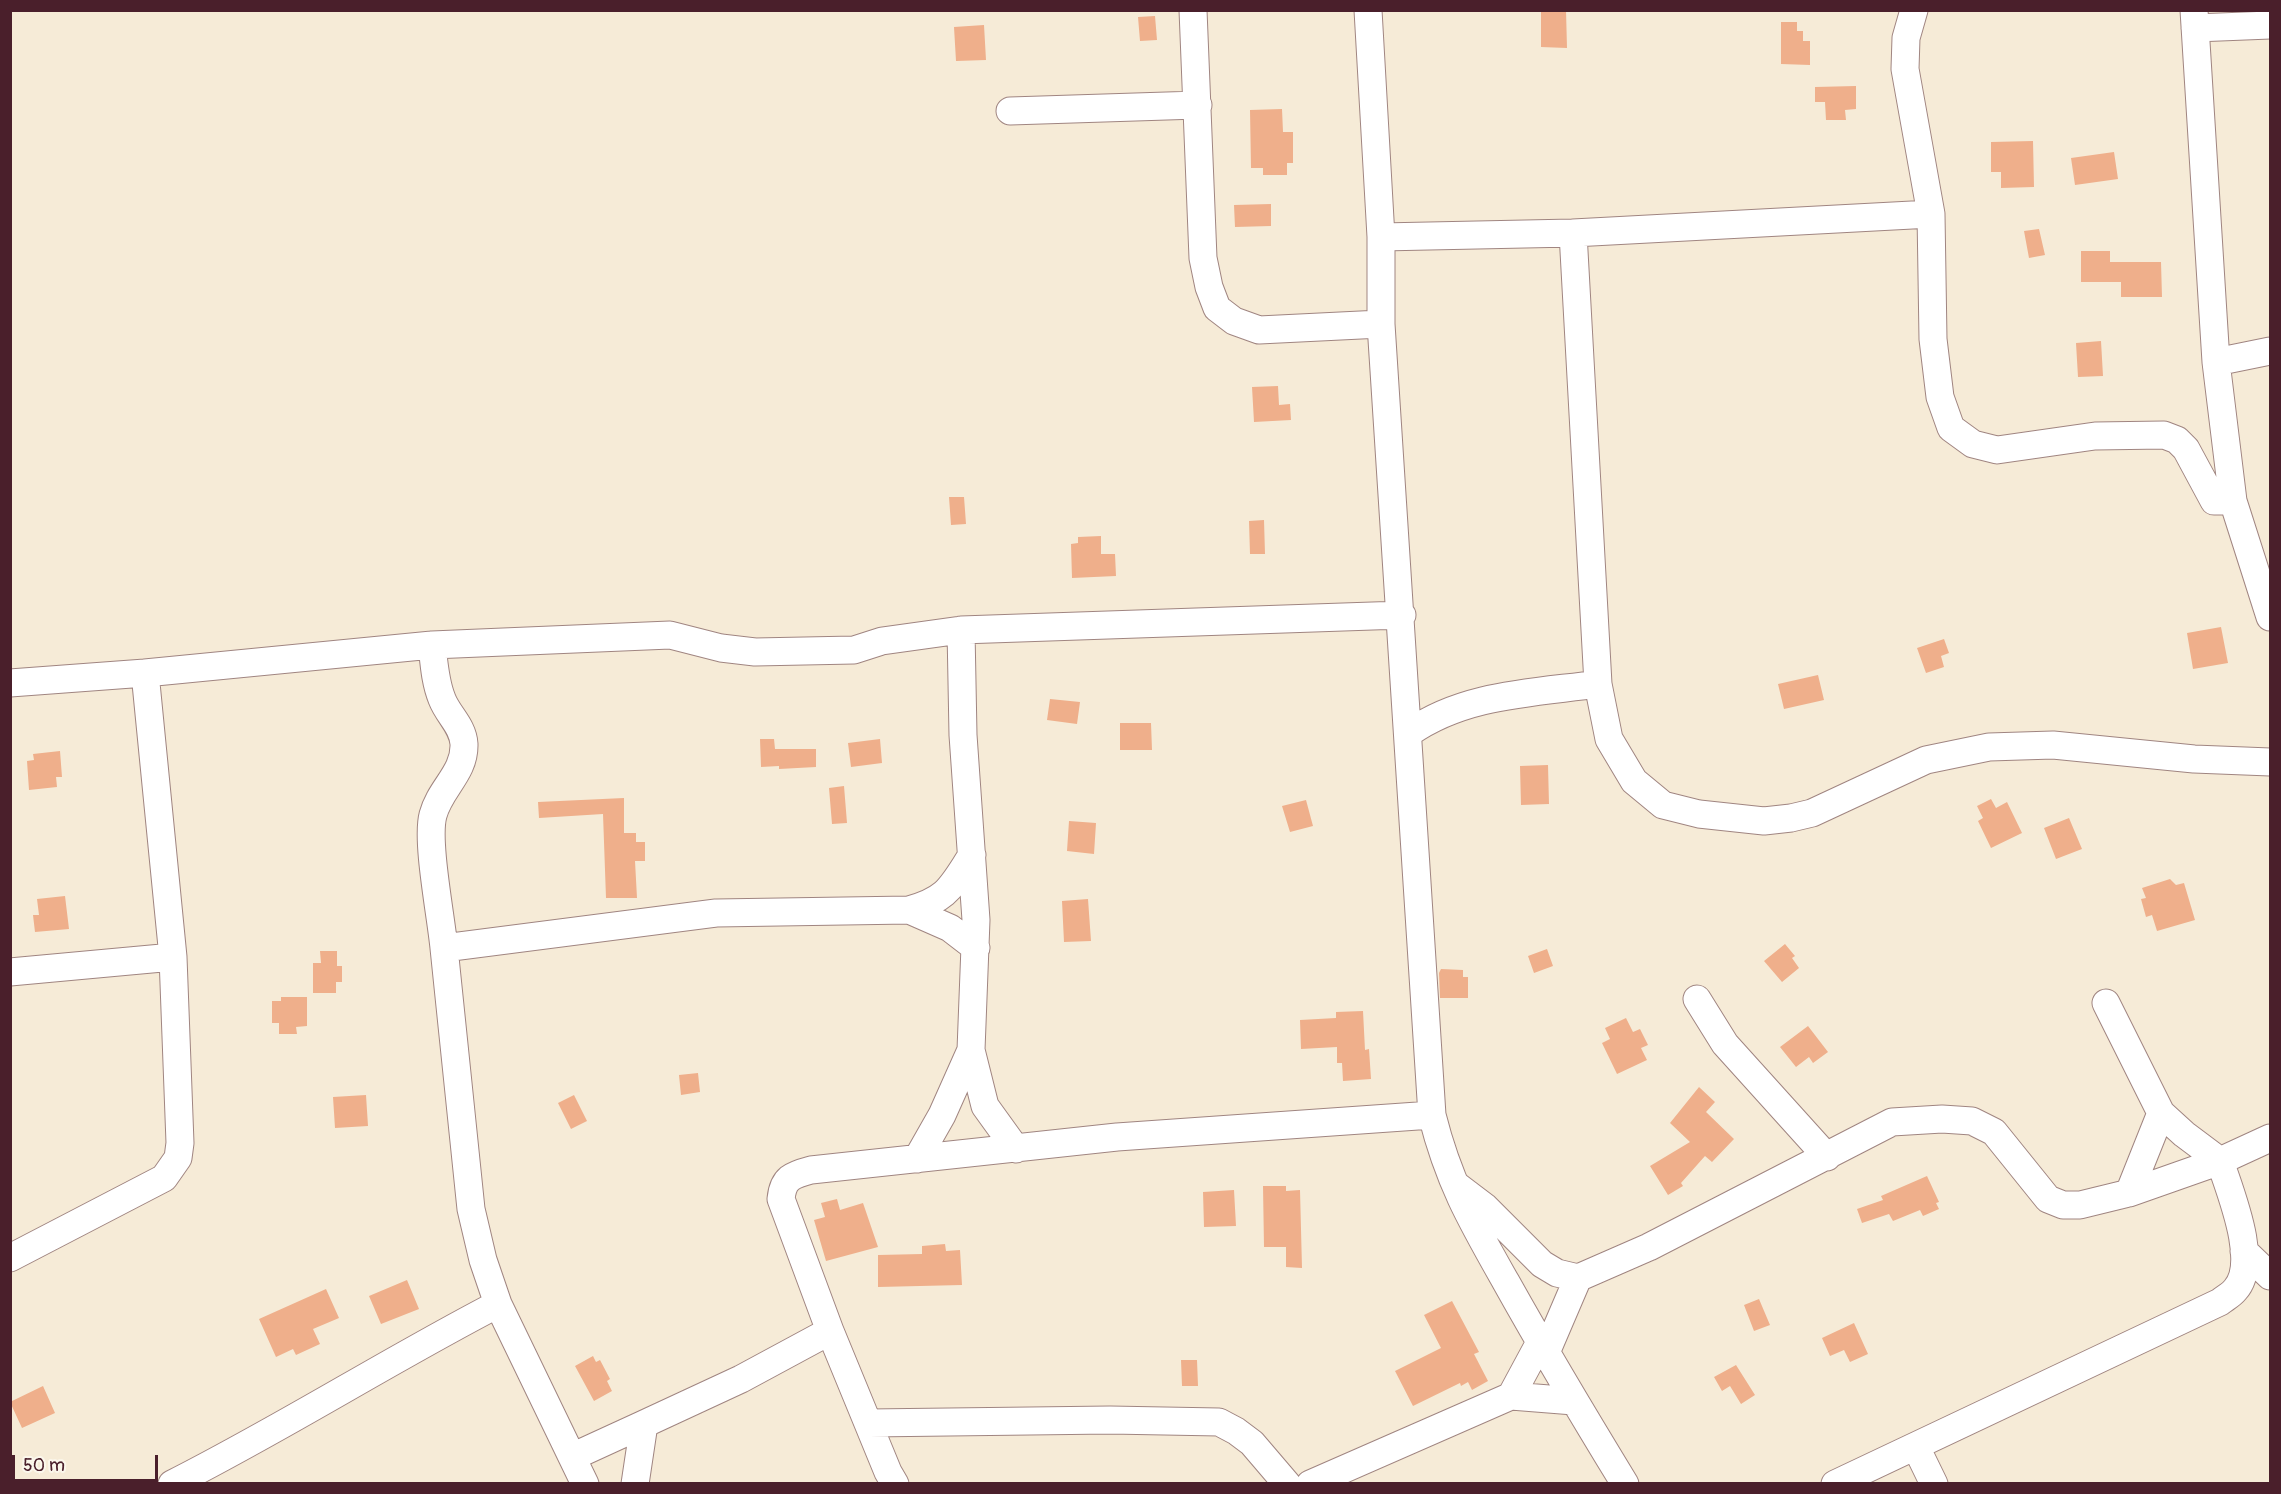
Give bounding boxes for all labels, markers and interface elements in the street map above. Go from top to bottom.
scale bar [15,1443,160,1481]
text: 50 m [23,1454,65,1477]

